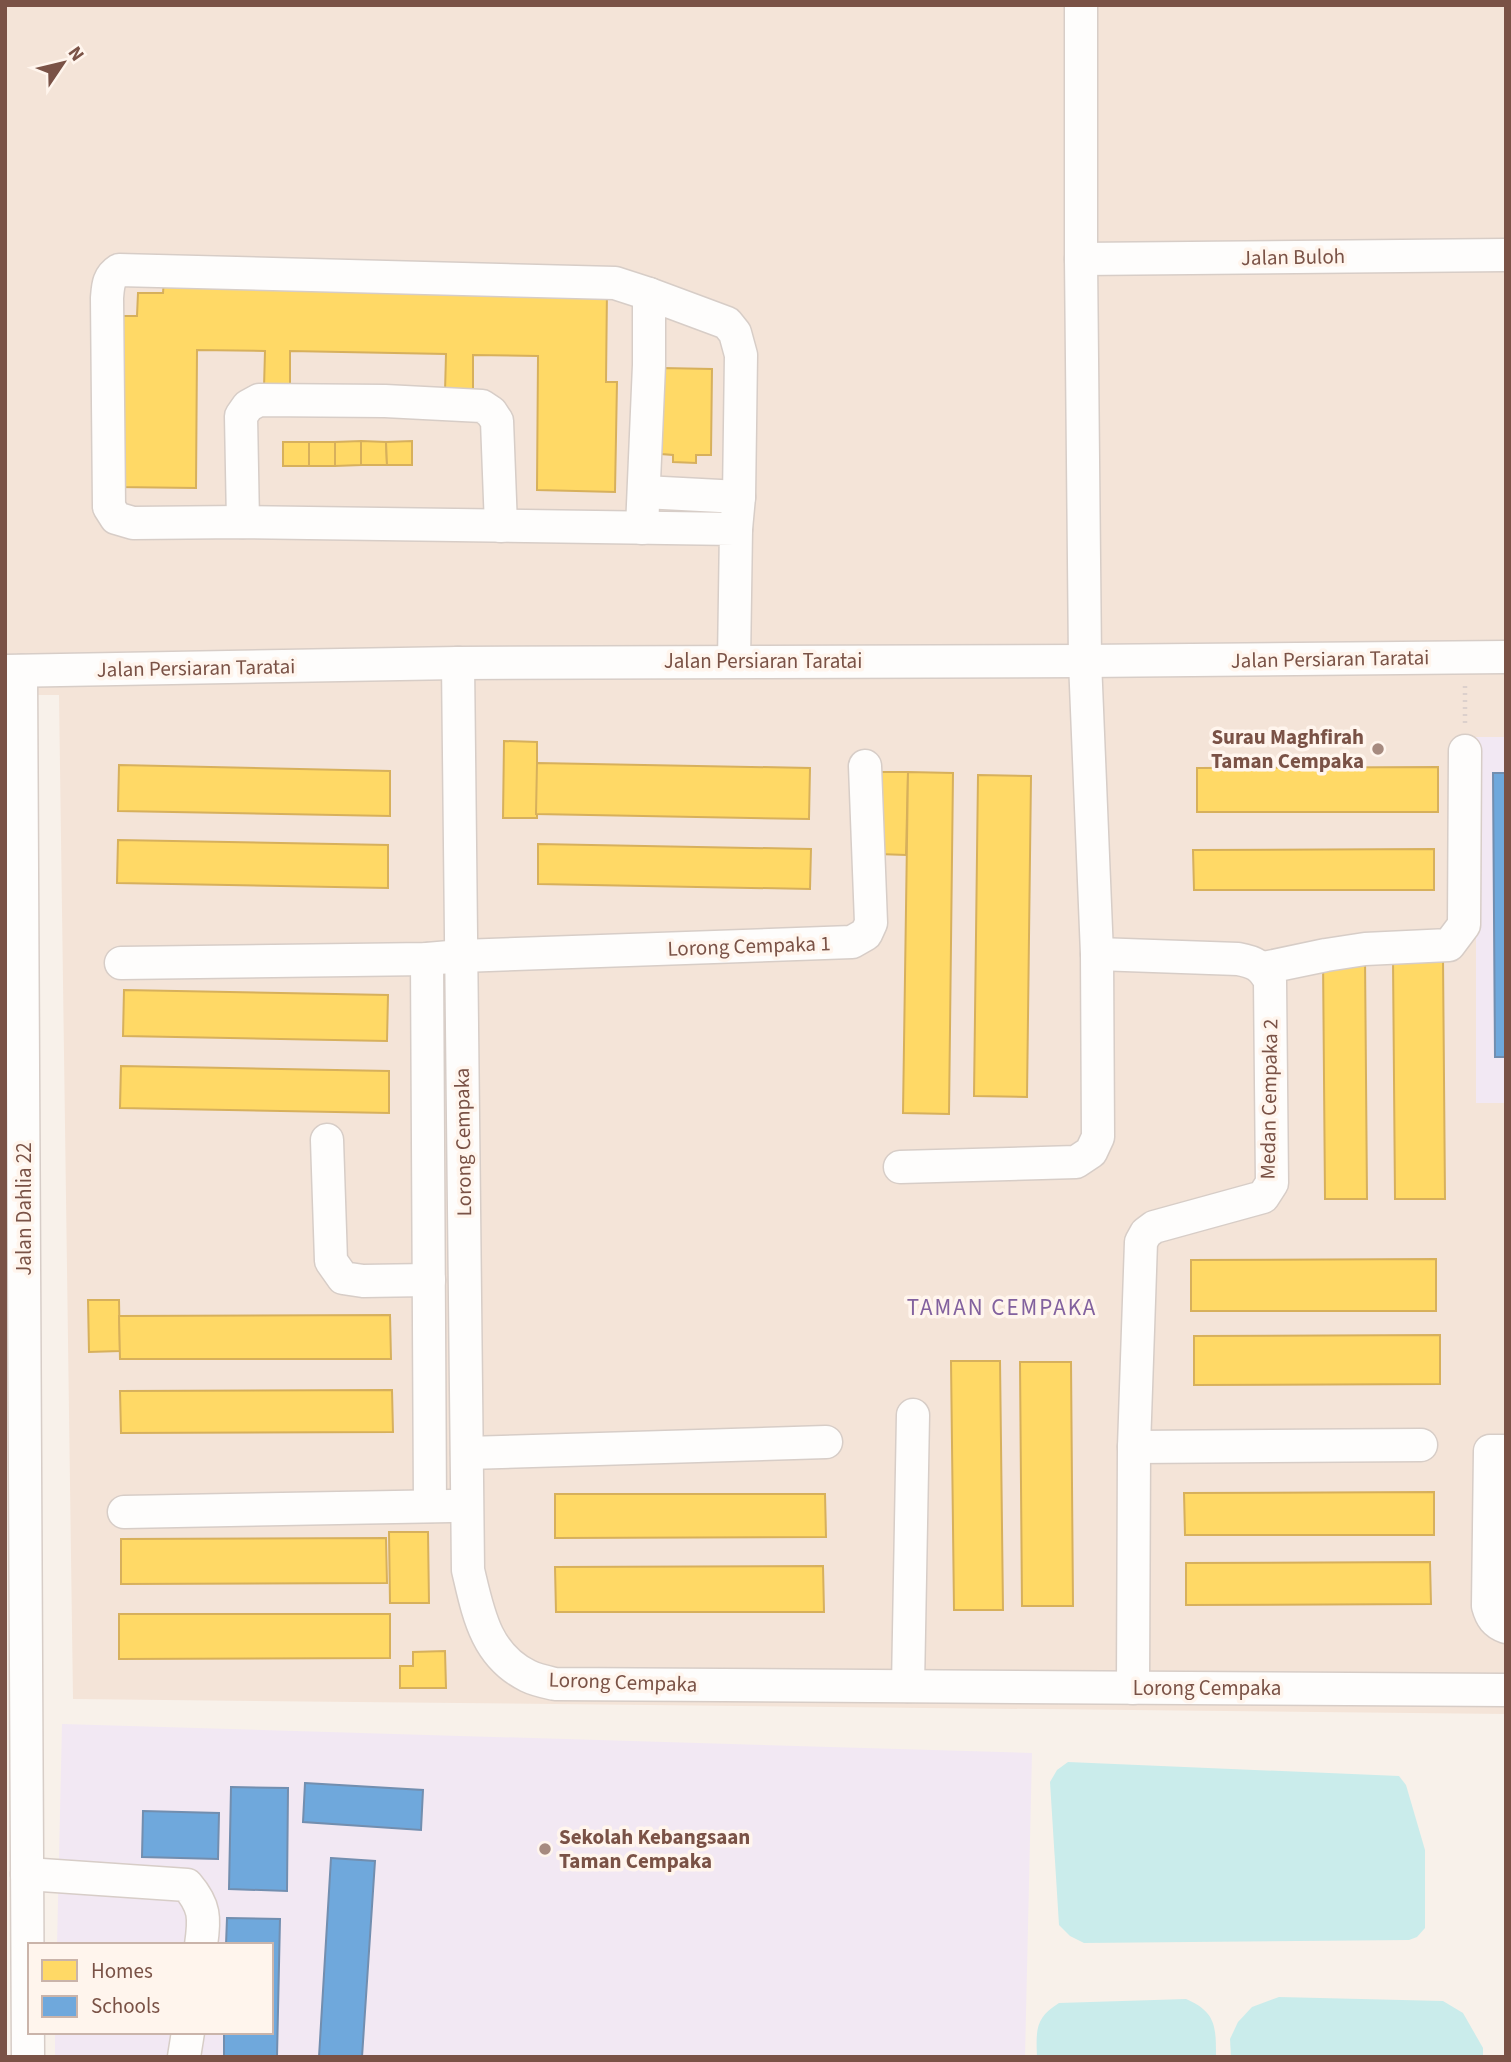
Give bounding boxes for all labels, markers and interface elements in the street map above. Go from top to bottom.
north arrow [28,28,98,98]
text: N [61,41,90,67]
street label: Jalan Buloh [1241,241,1345,273]
street label: Jalan Persiaran Taratai [1230,642,1430,676]
street label: Jalan Persiaran Taratai [664,646,862,676]
street label: Jalan Persiaran Taratai [96,651,296,685]
place label: Surau Maghfirah Taman Cempaka [1211,722,1364,776]
marker: Surau Maghfirah Taman Cempaka [1370,741,1386,757]
street label: Lorong Cempaka 1 [667,928,831,964]
street label: Medan Cempaka 2 [1253,1018,1285,1180]
street label: Lorong Cempaka [447,1067,479,1217]
street label: Jalan Dahlia 22 [9,1142,39,1276]
district label: TAMAN CEMPAKA [907,1291,1097,1324]
street label: Lorong Cempaka [548,1664,698,1700]
street label: Lorong Cempaka [1133,1673,1281,1703]
place label: Sekolah Kebangsaan Taman Cempaka [559,1822,750,1876]
marker: Sekolah Kebangsaan Taman Cempaka [537,1841,553,1857]
legend [28,1943,273,2034]
text: Homes [91,1956,153,1986]
text: Schools [91,1991,160,2021]

